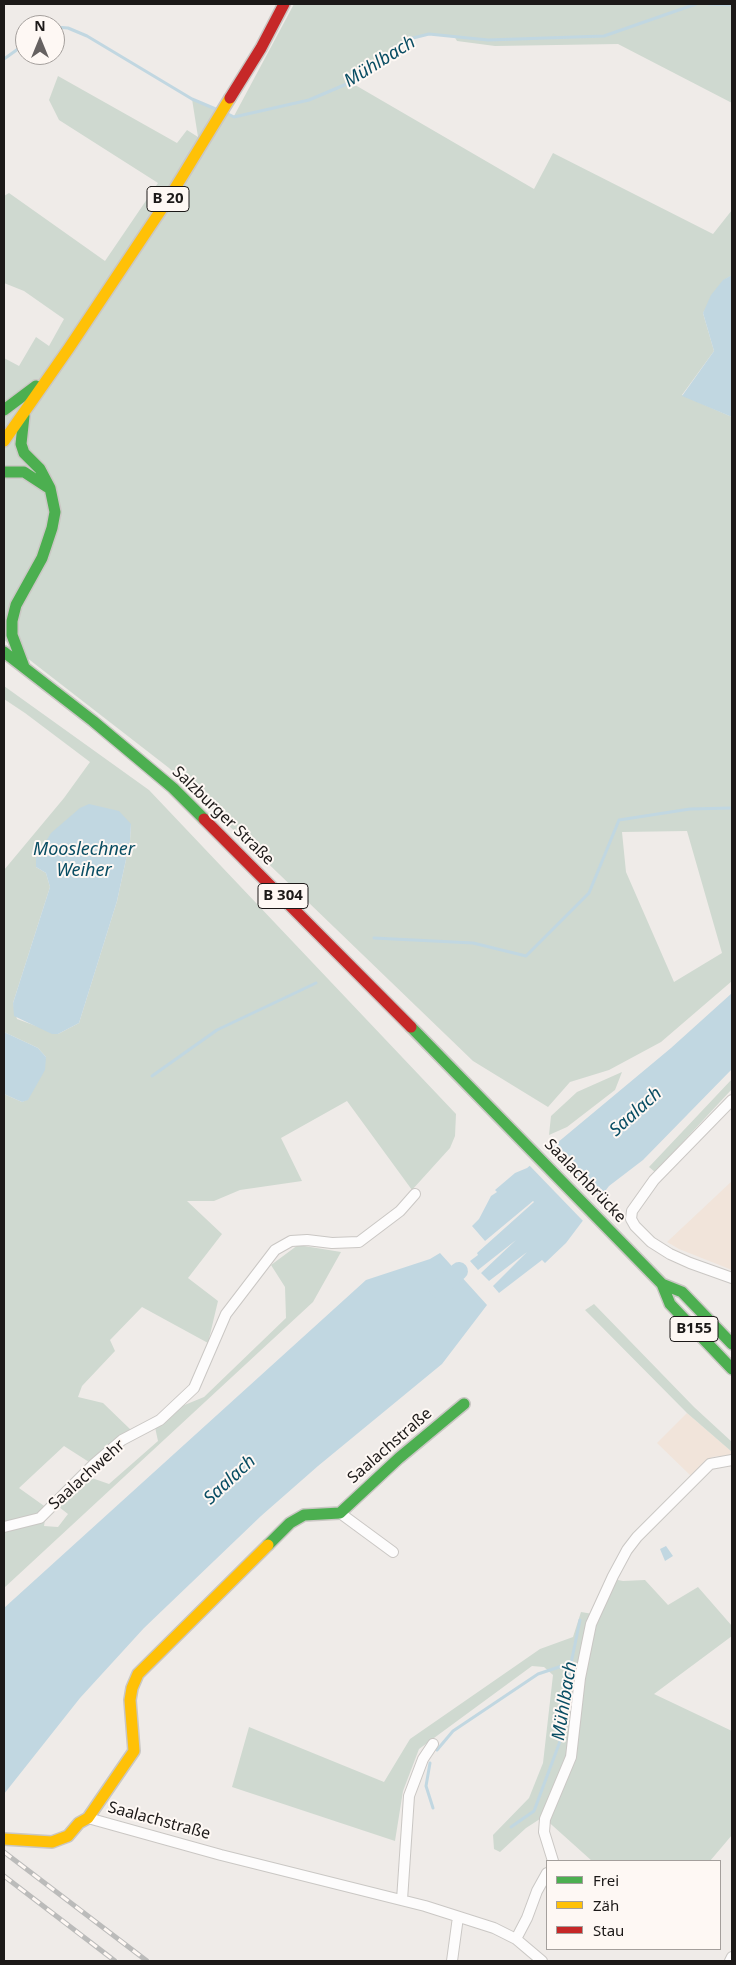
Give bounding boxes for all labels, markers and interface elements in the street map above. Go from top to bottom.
north arrow [15,15,65,65]
text: N [34,16,46,35]
water label: Mühlbach [340,32,420,92]
road number: B 20 [147,186,189,212]
street label: Salzburger Straße [168,762,278,870]
water label: Mooslechner Weiher [33,839,135,882]
road number: B 304 [258,884,308,908]
water label: Saalach [605,1083,667,1141]
street label: Saalachbrücke [540,1135,630,1227]
road number: B155 [670,1316,718,1342]
street label: Saalachstraße [344,1404,436,1488]
street label: Saalachwehr [45,1436,129,1514]
water label: Saalach [200,1451,260,1509]
water label: Mühlbach [548,1660,582,1742]
street label: Saalachstraße [106,1798,212,1844]
legend [546,1860,721,1950]
text: Frei [593,1870,619,1890]
text: Zäh [593,1895,619,1915]
text: Stau [593,1920,624,1940]

